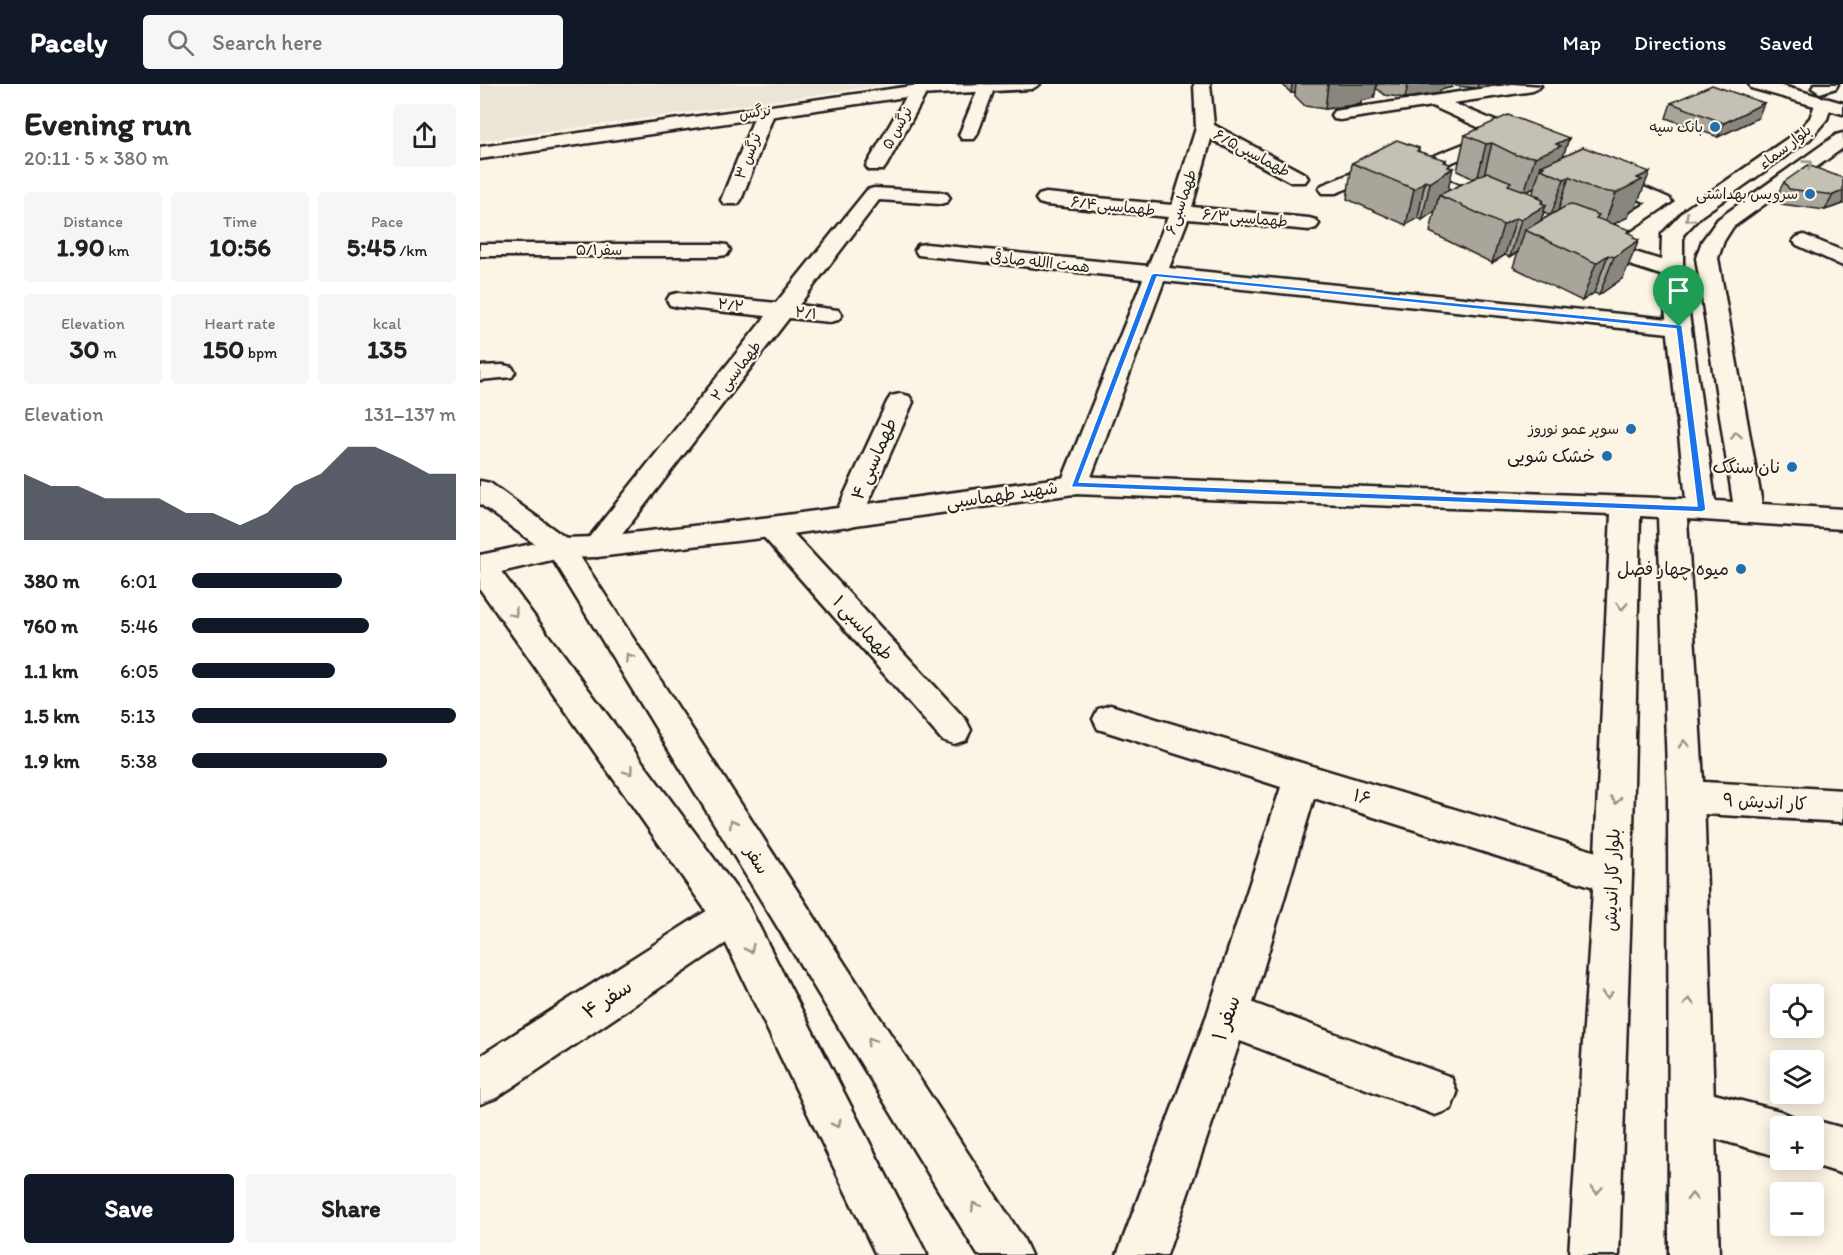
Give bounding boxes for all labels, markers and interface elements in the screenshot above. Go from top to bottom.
search box [143,15,563,69]
text: Pacely [30,25,107,59]
icon: search [164,26,197,59]
text: Search here [212,29,323,56]
text: Map [1563,30,1601,55]
text: Directions [1634,30,1726,55]
text: Saved [1759,30,1813,55]
street label: نرگس [738,101,772,123]
text: Evening run [24,104,191,143]
button: share [393,104,456,167]
street label: ۵ نرگس [878,104,916,152]
place label: بانک سپه [1650,118,1703,137]
marker: بانک سپه [1708,120,1722,134]
street label: بلوار سماء [1755,121,1815,173]
street label: ۶/۵طهماسبی [1210,125,1293,182]
street label: ۳ نرگس [731,130,765,182]
text: 20:11 · 5 × 380 m [24,146,169,170]
one-way arrow [1802,160,1813,171]
street label: ۶طهماسبی [1162,167,1201,237]
place label: سرویس بهداشتی [1696,185,1798,204]
marker: سرویس بهداشتی [1803,187,1817,201]
street label: ۶/۴طهماسبی [1070,193,1156,220]
street label: ۶/۳طهماسبی [1201,205,1289,232]
one-way arrow [1685,211,1695,222]
text: Distance [63,212,123,231]
text: Time [223,212,257,231]
text: Pace [371,212,403,231]
text: 1.90 [57,231,105,263]
text: 10:56 [209,231,271,263]
text: 5:45 [347,231,396,263]
text: km [105,241,129,260]
text: /km [396,241,427,260]
street label: ۵/۱سفر [576,241,622,259]
street label: همت االله صادقی [989,246,1091,276]
pin [1653,265,1704,327]
icon: arrive [1662,274,1695,307]
street label: ۲/۲ [717,295,745,315]
street label: ۲/۱ [794,303,818,323]
text: Elevation [61,314,125,333]
text: Heart rate [205,314,275,333]
text: kcal [373,314,401,333]
text: 30 [69,333,100,365]
text: 150 [202,333,244,365]
text: 135 [367,333,407,365]
street label: ۲ طهماسبی [707,337,766,405]
text: m [100,343,117,362]
text: bpm [244,343,278,362]
text: Elevation [24,402,103,426]
text: 131–137 m [364,402,456,426]
street label: ۴ طهماسبی [846,415,902,503]
place label: سوپر عمو نوروز [1527,420,1619,439]
marker: سوپر عمو نوروز [1624,422,1638,436]
one-way arrow [1730,431,1743,441]
place label: خشک شویی [1507,445,1595,467]
marker: خشک شویی [1600,449,1614,463]
place label: نان سنگک [1713,456,1780,478]
marker: نان سنگک [1785,460,1799,474]
street label: شهید طهماسبی [945,476,1059,514]
place label: میوه چهار فصل [1617,558,1729,581]
marker: میوه چهار فصل [1734,562,1748,576]
text: 380 m [24,569,80,593]
text: 6:01 [120,569,157,593]
street label: ۱ طهماسبی [828,591,898,665]
one-way arrow [1616,601,1629,610]
one-way arrow [507,606,518,617]
text: 760 m [24,614,78,638]
text: 5:46 [120,614,158,638]
one-way arrow [625,654,636,665]
text: 1.1 km [24,659,78,683]
text: 6:05 [120,659,158,683]
text: 1.5 km [24,704,80,728]
text: 5:13 [120,704,156,728]
one-way arrow [1677,739,1690,748]
text: 1.9 km [24,749,80,773]
text: 5:38 [120,749,157,773]
one-way arrow [622,764,633,775]
street label: ۱۶ [1350,784,1374,810]
street label: ۹ کار اندیش [1722,789,1808,815]
one-way arrow [1609,796,1622,805]
one-way arrow [730,818,741,829]
street label: بلوار کار اندیش [1599,828,1625,932]
street label: سفر [739,840,774,878]
one-way arrow [743,943,754,954]
street label: ۴ سفر [577,973,636,1024]
map controls [1770,984,1824,1236]
button: locate [1770,984,1824,1038]
one-way arrow [1601,991,1614,1000]
street label: ۱ سفر [1206,992,1245,1044]
one-way arrow [1683,997,1695,1006]
one-way arrow [867,1037,878,1048]
button: layers [1770,1050,1824,1104]
button: + [1770,1116,1824,1170]
one-way arrow [830,1117,841,1128]
button: Save [24,1174,234,1243]
button: Share [246,1174,456,1243]
button: − [1770,1182,1824,1236]
one-way arrow [1591,1185,1604,1194]
one-way arrow [1686,1192,1699,1201]
one-way arrow [971,1201,982,1212]

